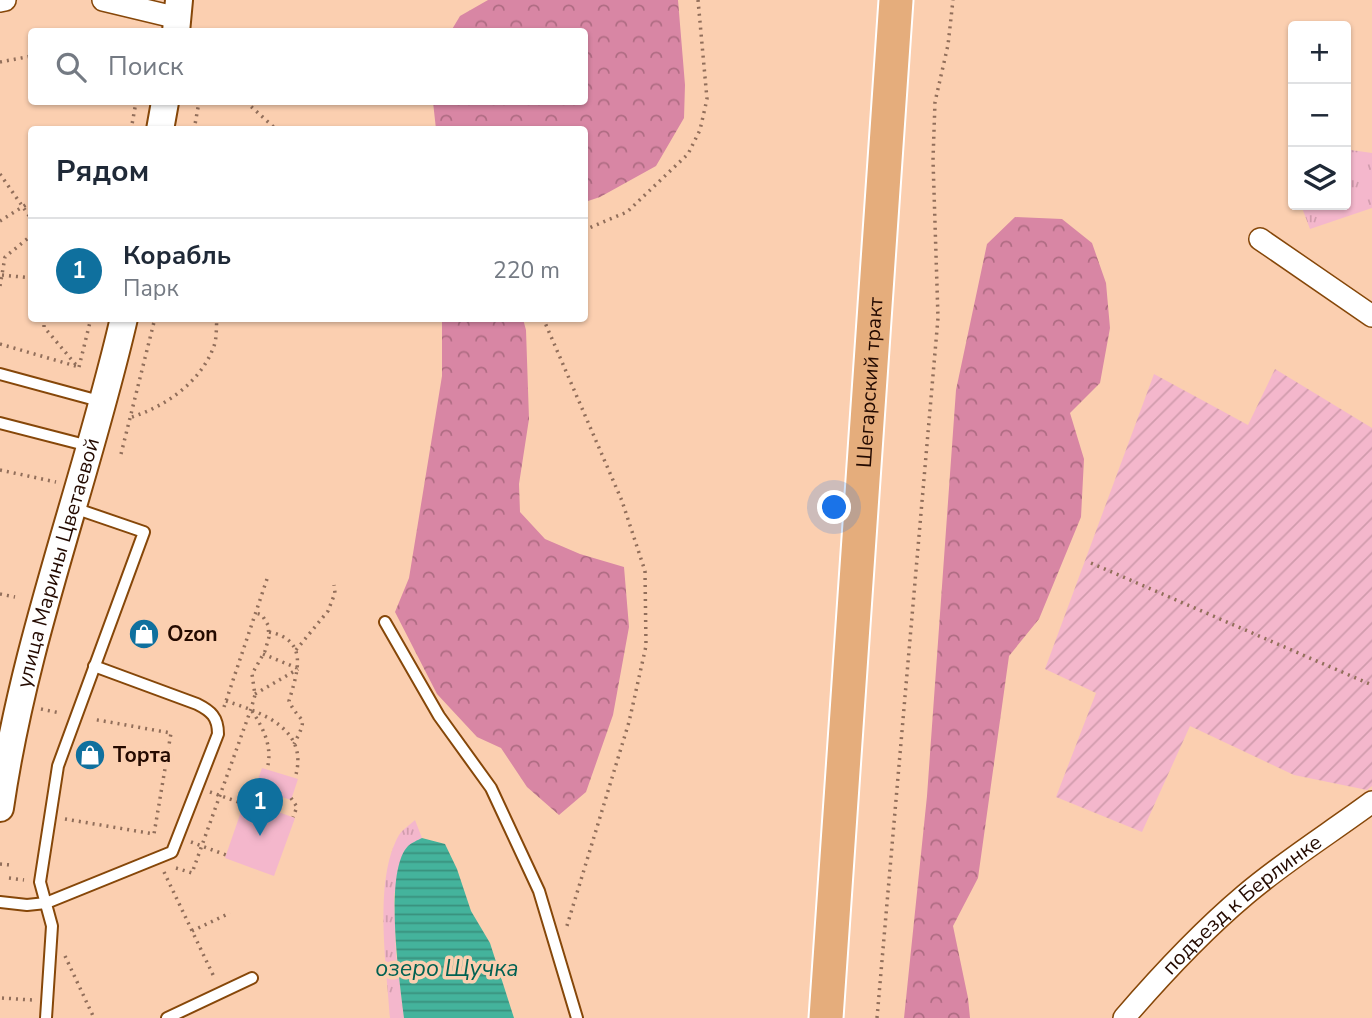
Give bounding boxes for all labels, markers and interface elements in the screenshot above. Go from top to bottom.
map controls [1288,21,1351,210]
button: + [1288,21,1351,84]
search box [28,28,588,105]
icon: search [52,48,90,86]
text: Поиск [108,49,184,84]
button: − [1288,84,1351,147]
button: layers [1288,147,1351,210]
text: Рядом [56,151,149,192]
text: Корабль [123,238,231,273]
text: 1 [72,255,86,286]
text: 220 m [493,255,560,286]
text: Парк [123,273,179,304]
street label: Шегарский тракт [850,296,890,469]
street label: улица Марины Цветаевой [10,435,106,691]
your location [817,490,851,524]
shop icon: Ozon [127,617,161,651]
place label: Ozon [167,620,218,648]
shop icon: Торта [73,738,107,772]
place label: Торта [113,741,171,769]
pin: 1 [237,778,283,836]
street label: подъезд к Берлинке [1156,828,1327,981]
water label: озеро Щучка [375,953,519,984]

